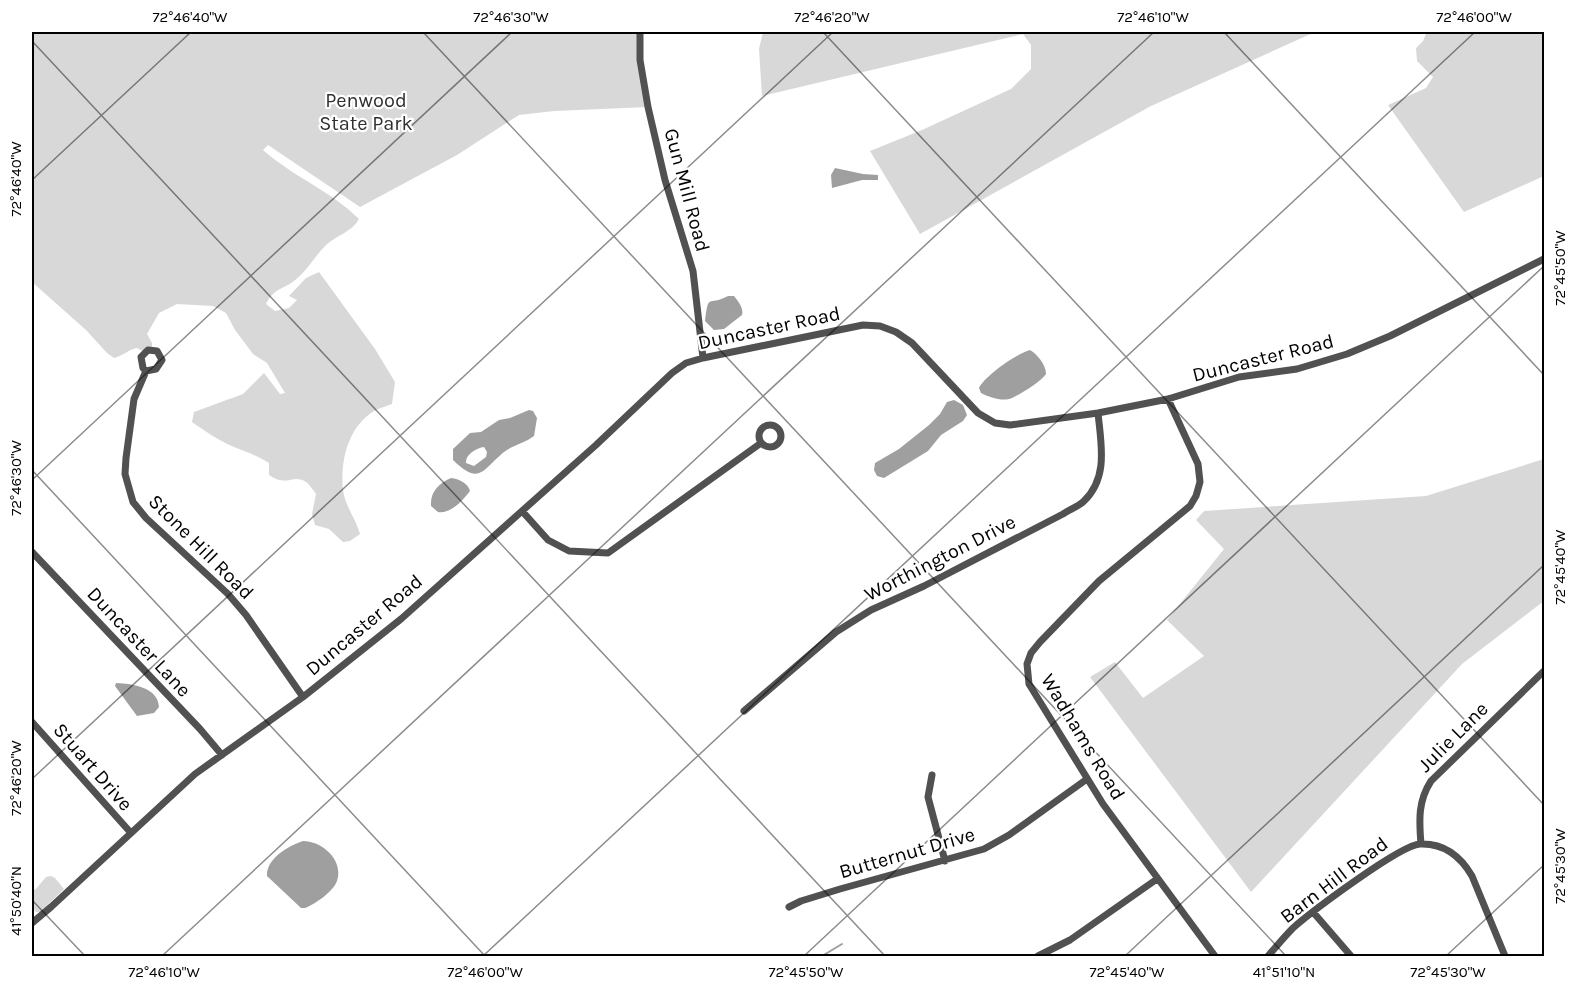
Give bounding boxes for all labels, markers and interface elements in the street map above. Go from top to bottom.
text: 72°46'40"W [152,8,228,26]
text: 72°46'30"W [473,8,549,26]
text: 72°46'20"W [794,8,870,26]
text: 72°46'10"W [1117,8,1189,26]
text: 72°46'00"W [1436,8,1512,26]
park label: Penwood State Park [319,89,413,135]
street label: Gun Mill Road [659,126,715,254]
text: 72°46'40"W [7,141,25,217]
text: 72°45'50"W [1551,230,1569,306]
street label: Duncaster Road [696,302,842,354]
street label: Duncaster Road [1190,329,1336,387]
text: 72°46'30"W [7,440,25,516]
street label: Stone Hill Road [144,490,258,604]
street label: Worthington Drive [861,510,1019,606]
text: 72°45'40"W [1551,529,1569,604]
street label: Duncaster Road [301,570,427,680]
street label: Duncaster Lane [82,582,196,702]
street label: Wadhams Road [1036,670,1130,804]
street label: Julie Lane [1413,697,1493,777]
street label: Stuart Drive [49,718,137,816]
text: 72°46'20"W [7,740,25,816]
street label: Butternut Drive [836,823,978,883]
text: 72°45'30"W [1551,828,1569,904]
street label: Barn Hill Road [1276,832,1392,928]
text: 41°50'40"N [7,866,25,936]
text: 72°46'10"W [128,963,200,981]
text: 72°46'00"W [447,963,523,981]
text: 72°45'50"W [768,963,844,981]
text: 72°45'40"W [1090,963,1165,981]
text: 41°51'10"N [1253,963,1315,981]
text: 72°45'30"W [1410,963,1486,981]

